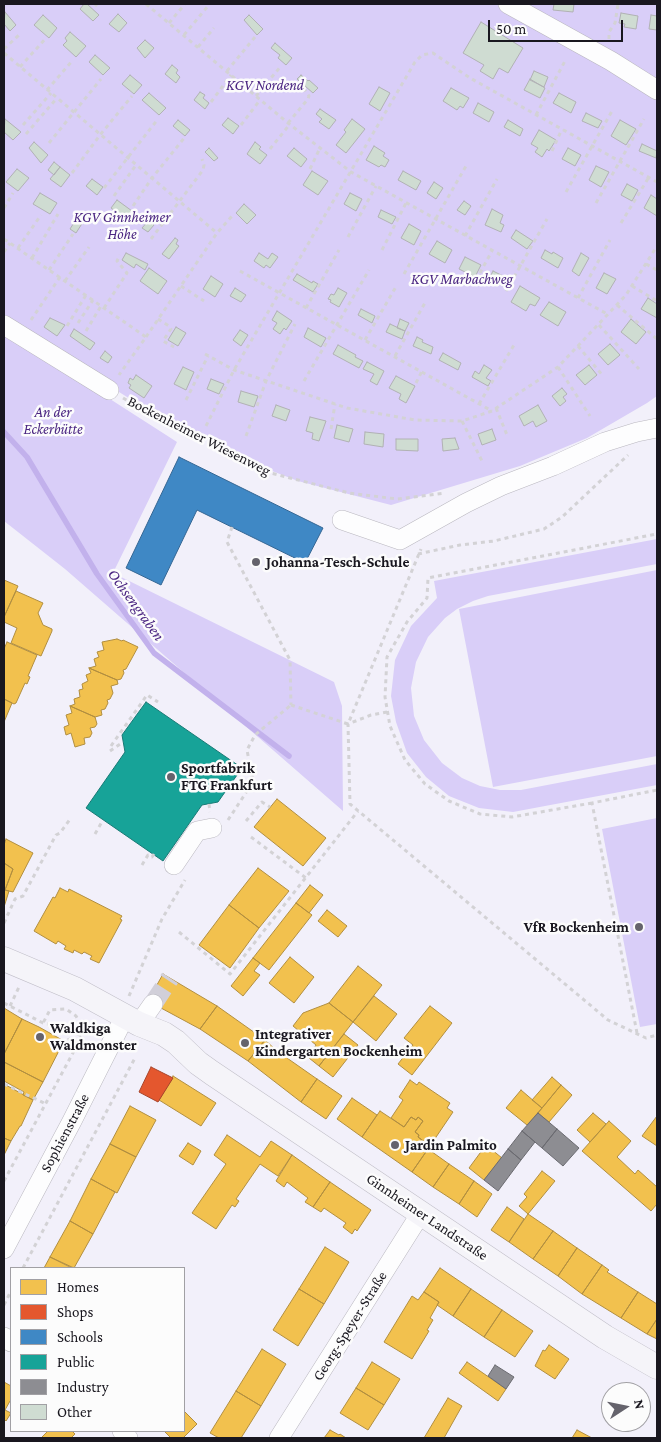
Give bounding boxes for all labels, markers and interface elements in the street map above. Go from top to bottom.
scale bar [491,10,626,42]
text: 50 m [496,21,526,37]
park label: KGV Nordend [226,76,304,94]
park label: KGV Ginnheimer Höhe [74,208,170,243]
park label: KGV Marbachweg [411,270,513,288]
street label: Bockenheimer Wiesenweg [124,392,274,480]
park label: An der Eckerbütte [23,403,83,438]
place label: Johanna-Tesch-Schule [266,553,409,571]
marker: Johanna-Tesch-Schule [250,556,262,568]
water label: Ochsengraben [103,565,169,645]
place label: Sportfabrik FTG Frankfurt [181,759,272,794]
marker: Sportfabrik FTG Frankfurt [165,771,177,783]
place label: VfR Bockenheim [524,918,629,936]
marker: VfR Bockenheim [633,921,645,933]
place label: Waldkiga Waldmonster [50,1019,137,1054]
place label: Integrativer Kindergarten Bockenheim [255,1025,422,1060]
marker: Waldkiga Waldmonster [34,1031,46,1043]
marker: Integrativer Kindergarten Bockenheim [239,1037,251,1049]
street label: Sophienstraße [37,1090,93,1176]
place label: Jardin Palmito [405,1136,497,1154]
marker: Jardin Palmito [389,1139,401,1151]
street label: Ginnheimer Landstraße [363,1170,491,1264]
legend [10,1267,185,1432]
street label: Georg-Speyer-Straße [309,1268,391,1384]
text: Homes [57,1279,99,1295]
text: Shops [57,1304,93,1320]
text: Schools [57,1329,103,1345]
text: Public [57,1354,94,1370]
text: Industry [57,1379,109,1395]
north arrow [601,1382,651,1432]
text: N [631,1398,649,1411]
text: Other [57,1404,92,1420]

